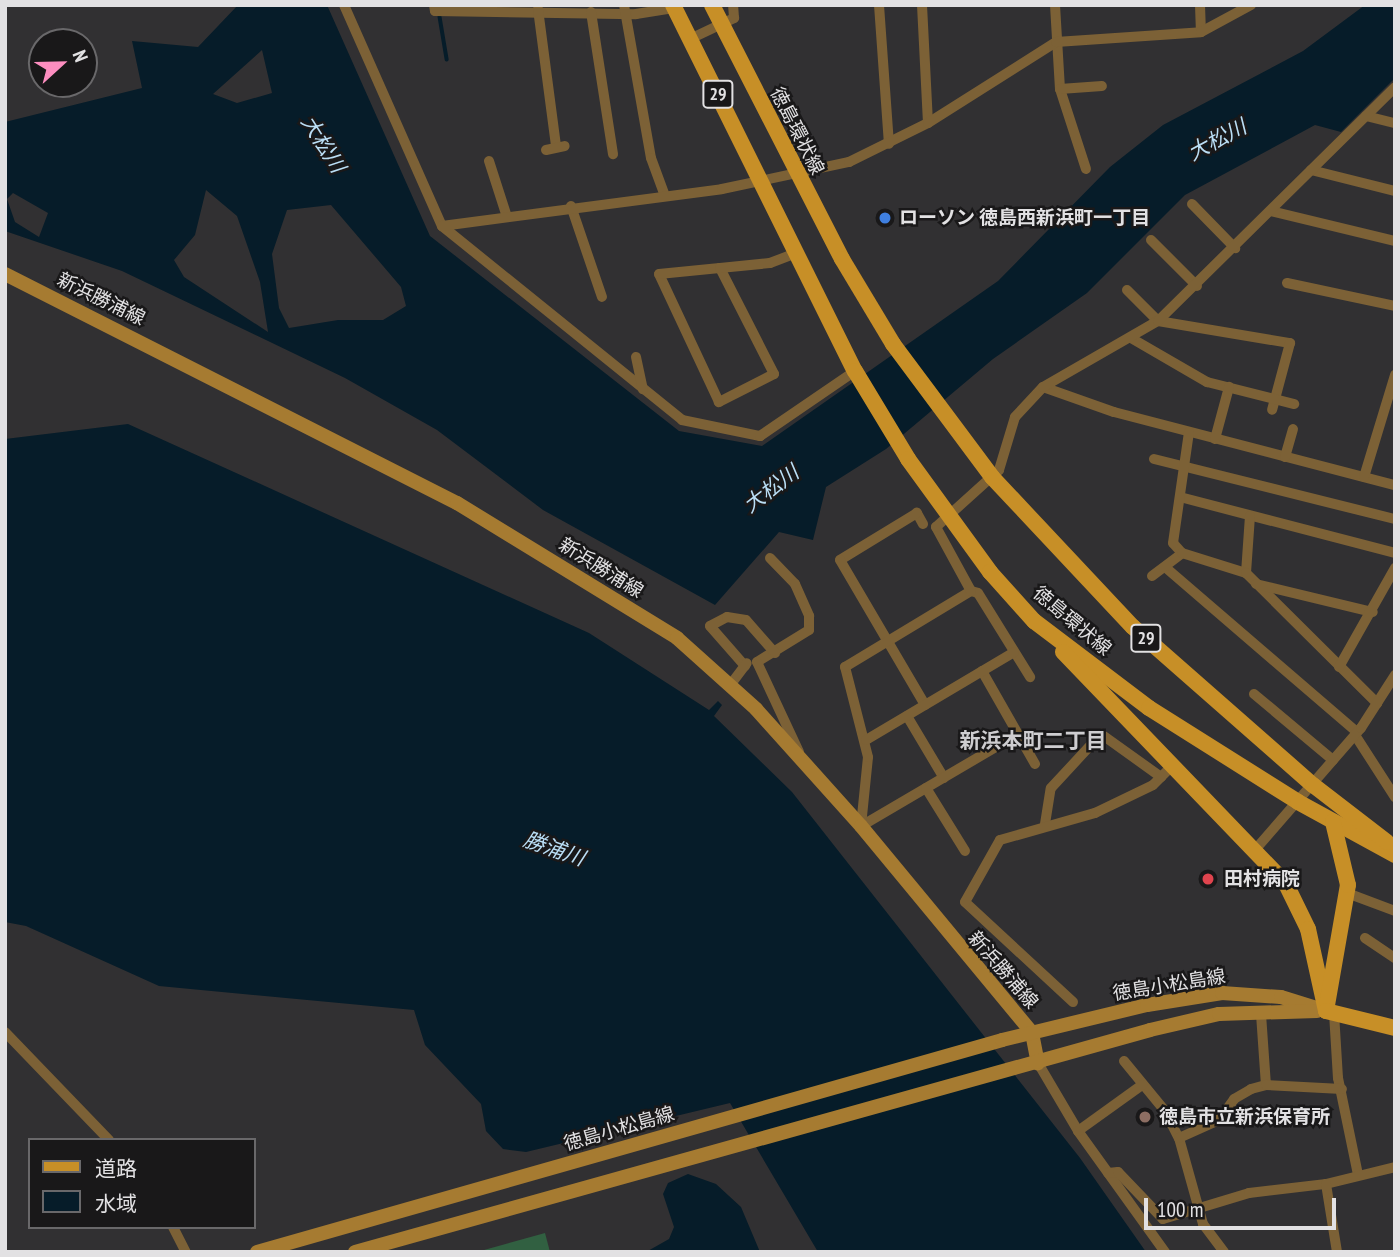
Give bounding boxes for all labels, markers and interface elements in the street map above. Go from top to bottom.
north arrow [28,28,98,98]
text: N [68,47,94,65]
road number: 29 [702,80,734,108]
street label: 徳島環状線 [765,84,829,178]
water label: 大松川 [296,111,350,177]
water label: 大松川 [1183,114,1251,166]
place label: ローソン 徳島西新浜町一丁目 [899,207,1150,229]
marker: ローソン 徳島西新浜町一丁目 [877,210,893,226]
street label: 新浜勝浦線 [53,268,149,330]
water label: 大松川 [738,460,804,518]
street label: 新浜勝浦線 [555,533,647,603]
street label: 徳島環状線 [1028,582,1116,660]
road number: 29 [1130,624,1162,652]
district label: 新浜本町二丁目 [960,728,1106,754]
water label: 勝浦川 [520,827,588,871]
place label: 田村病院 [1224,868,1300,890]
marker: 田村病院 [1198,869,1218,889]
street label: 新浜勝浦線 [963,927,1043,1013]
street label: 徳島小松島線 [1111,965,1227,1005]
street label: 徳島小松島線 [561,1102,677,1156]
place label: 徳島市立新浜保育所 [1159,1106,1330,1128]
marker: 徳島市立新浜保育所 [1137,1109,1153,1125]
legend [28,1138,256,1229]
text: 道路 [95,1155,137,1182]
scale bar [1148,1184,1340,1228]
text: 水域 [95,1190,137,1217]
text: 100 m [1157,1196,1203,1223]

